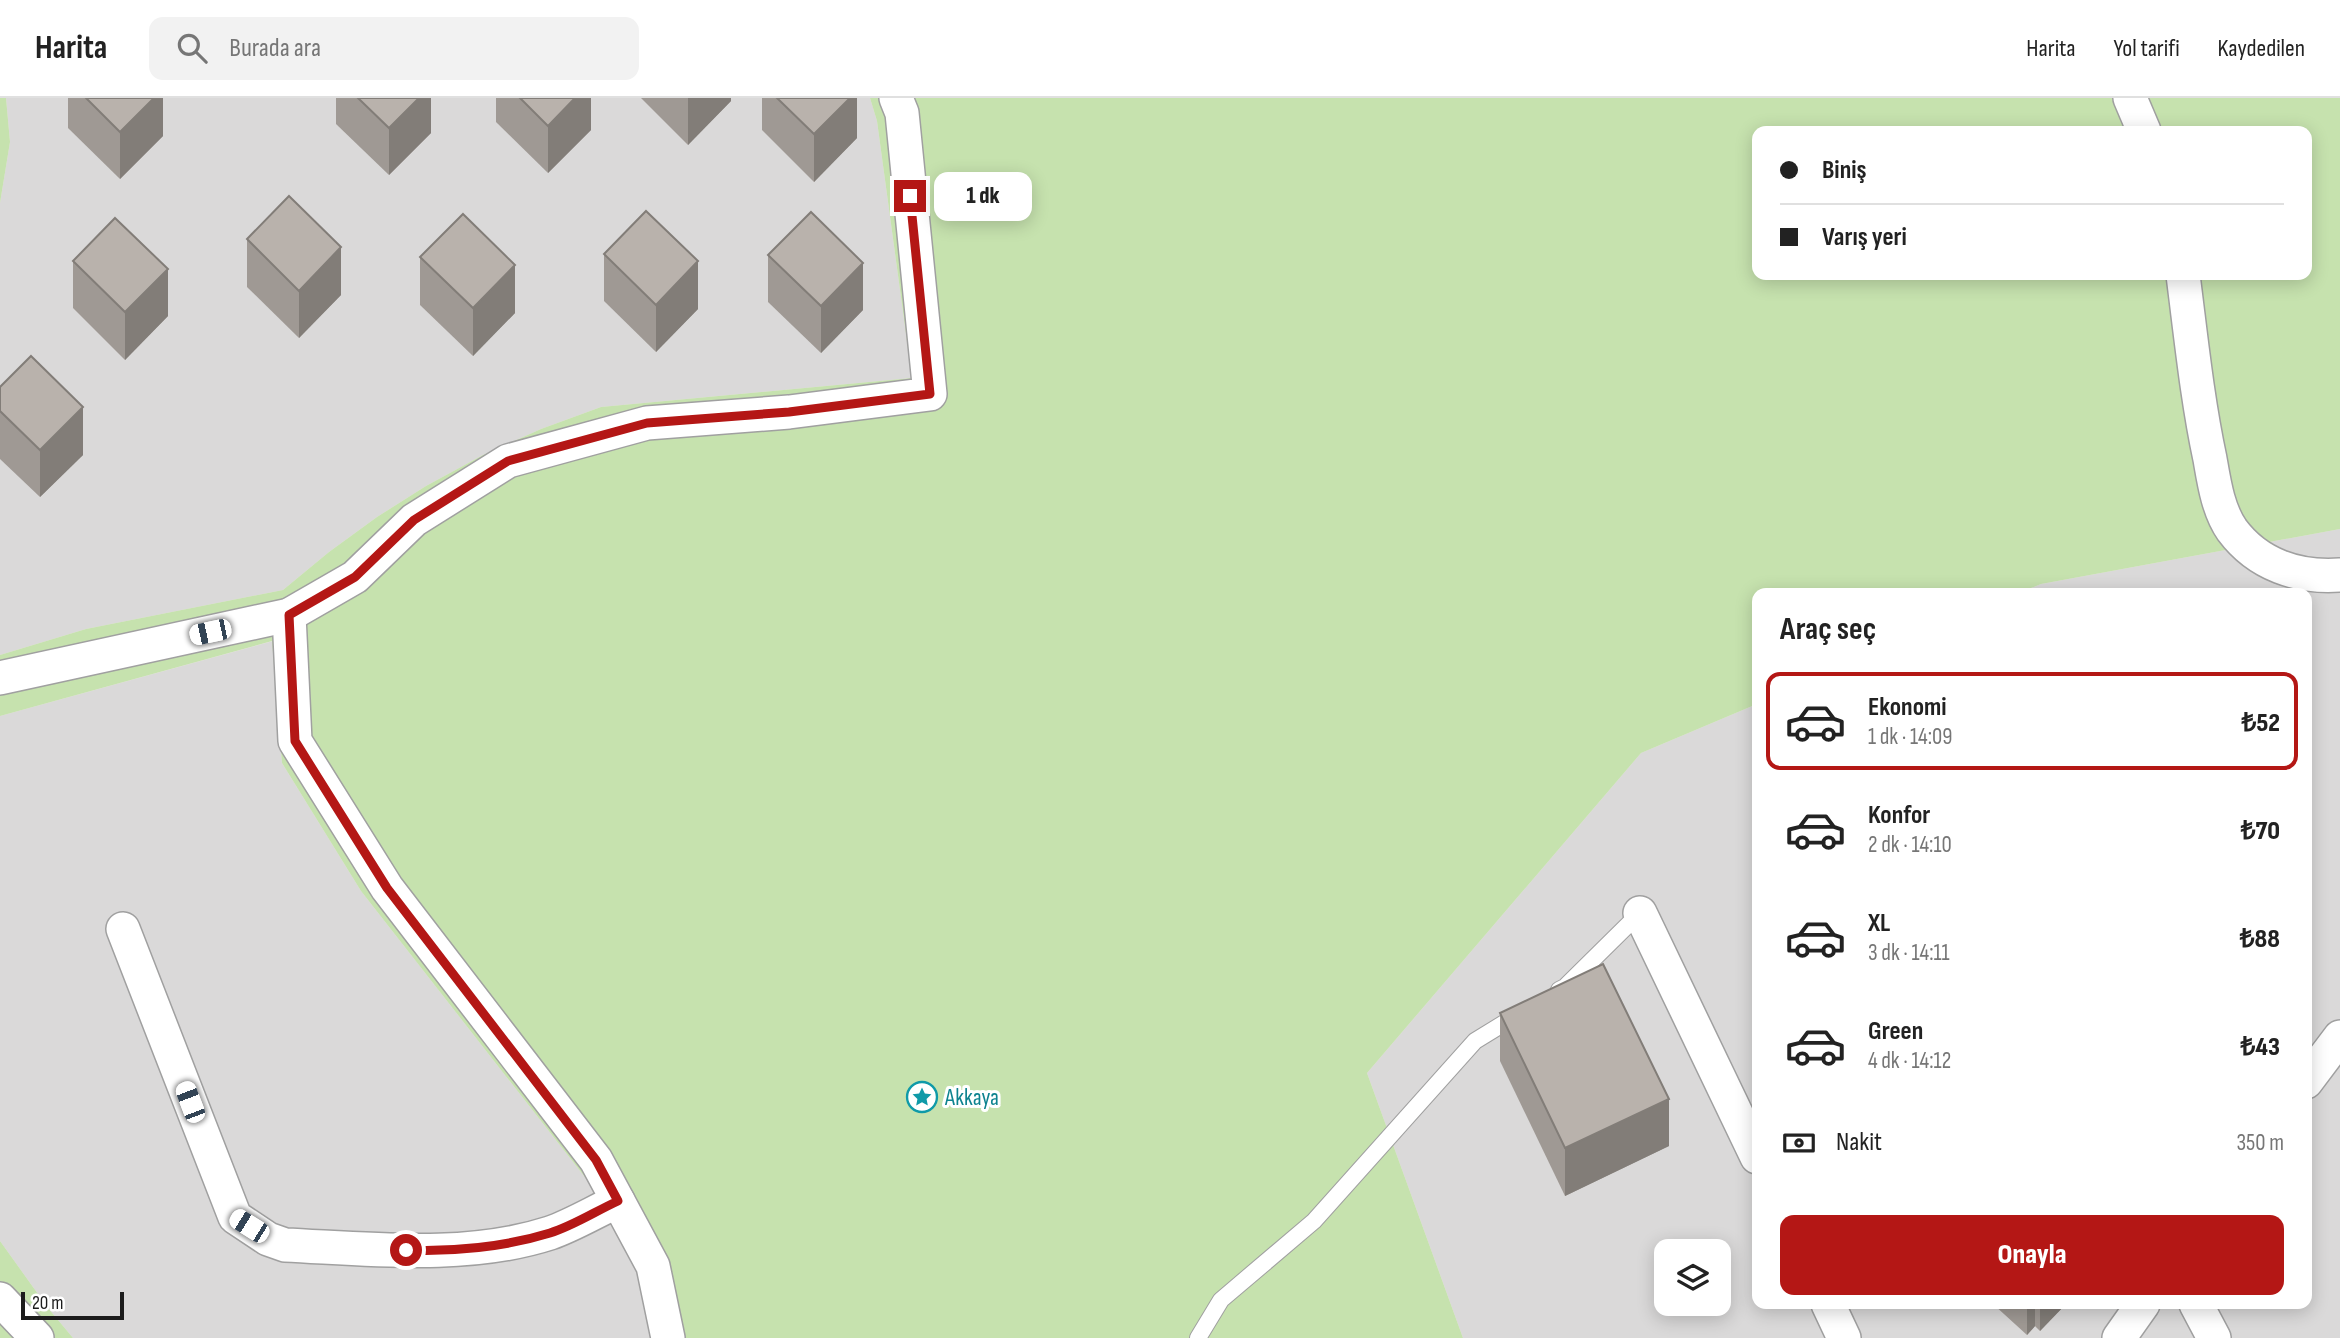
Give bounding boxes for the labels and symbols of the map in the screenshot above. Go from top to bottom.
callout: 1 dk [934,172,1032,220]
route end [894,180,926,212]
car [188,617,233,647]
car [173,1079,208,1125]
place icon: Akkaya [905,1080,939,1114]
place label: Akkaya [944,1084,999,1112]
car [226,1206,273,1246]
route start [390,1234,422,1266]
scale bar [21,1289,124,1321]

